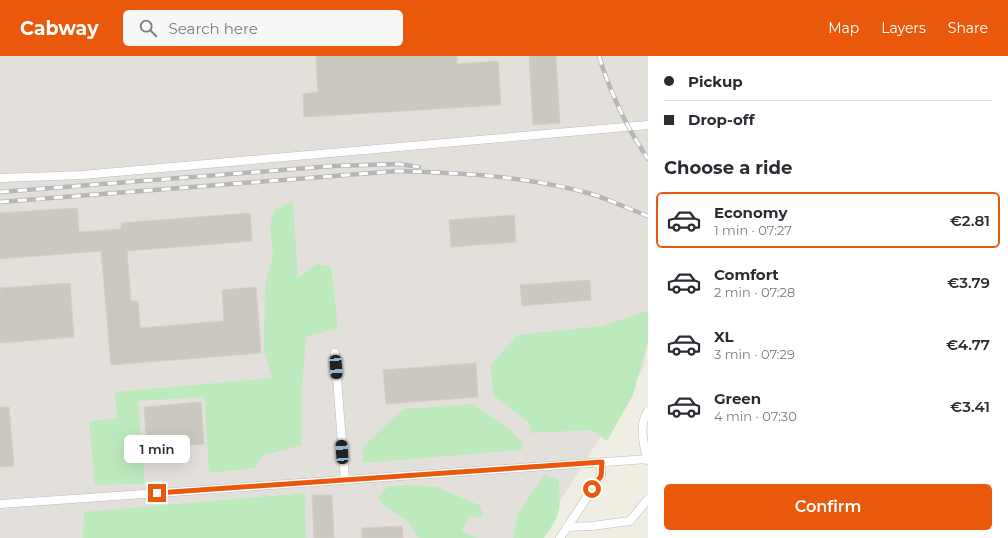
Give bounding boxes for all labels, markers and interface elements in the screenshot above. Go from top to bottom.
search box [123,10,403,46]
text: Cabway [20,17,99,40]
icon: search [137,17,159,39]
text: Search here [169,19,258,38]
text: Map [828,19,859,37]
text: Layers [881,19,926,37]
text: Share [948,19,988,37]
text: Pickup [688,72,743,91]
text: Drop-off [688,110,755,129]
text: Choose a ride [664,157,792,179]
icon: car [666,202,702,238]
text: Economy [714,203,787,222]
text: €2.81 [950,211,990,230]
text: 1 min · 07:27 [714,222,792,238]
icon: car [666,264,702,300]
text: Comfort [714,265,779,284]
text: €3.79 [947,273,990,292]
text: 2 min · 07:28 [714,284,795,300]
icon: car [666,326,702,362]
text: XL [714,327,733,346]
text: €4.77 [946,335,990,354]
text: 3 min · 07:29 [714,346,795,362]
car [329,355,343,379]
icon: car [666,388,702,424]
text: Green [714,389,761,408]
text: €3.41 [950,397,990,416]
text: 4 min · 07:30 [714,408,797,424]
callout: 1 min [124,435,190,463]
car [335,440,349,464]
text: 1 min [140,441,174,457]
route start [583,480,601,498]
route end [148,484,166,502]
button: Confirm [664,484,992,530]

